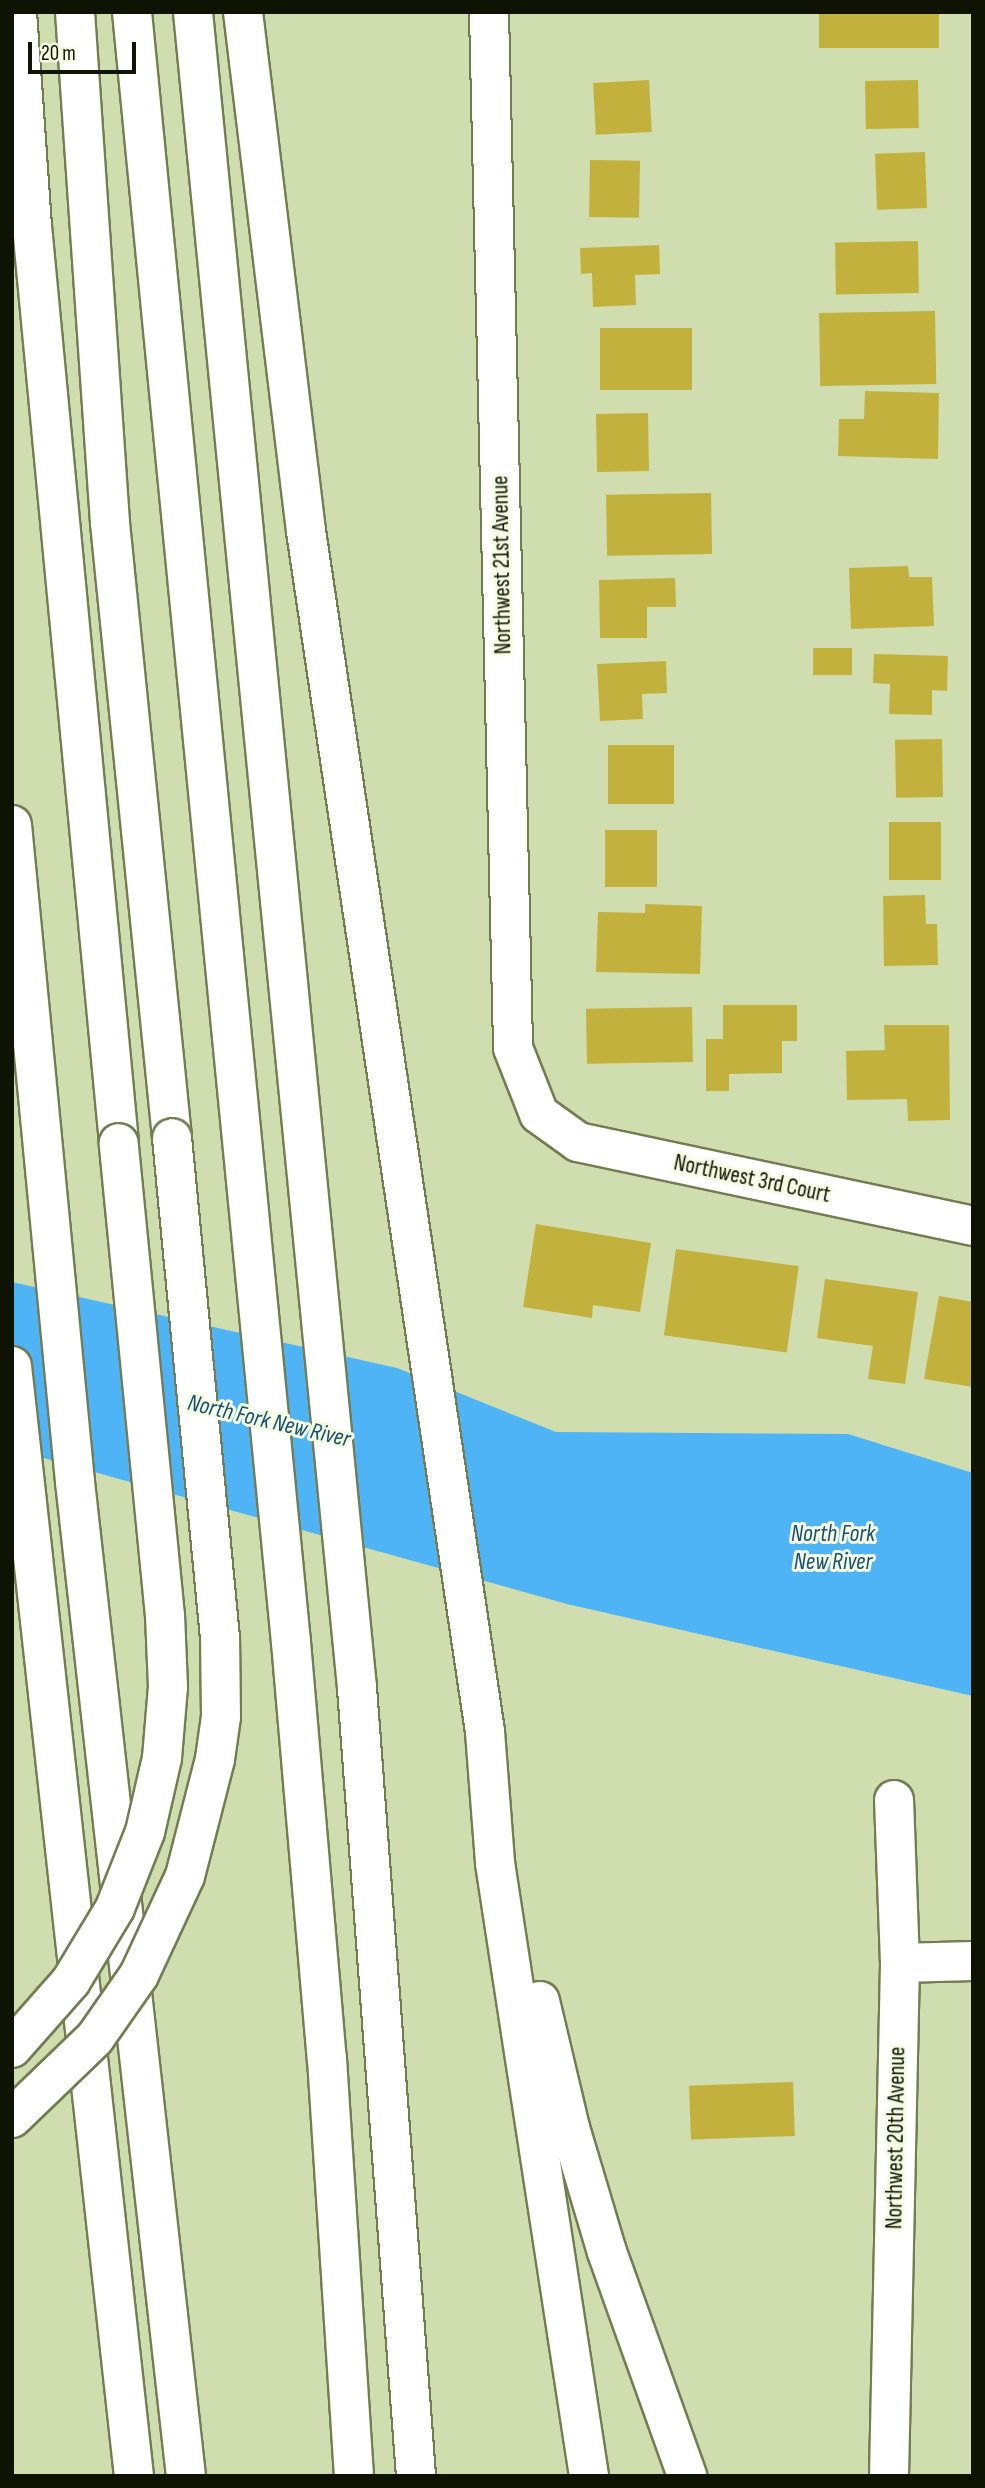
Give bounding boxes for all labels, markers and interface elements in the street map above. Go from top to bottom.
scale bar [32,28,140,72]
text: 20 m [41,41,76,66]
street label: Northwest 21st Avenue [487,475,517,655]
street label: Northwest 3rd Court [671,1149,833,1209]
water label: North Fork New River [185,1388,353,1454]
water label: North Fork New River [791,1520,875,1576]
street label: Northwest 20th Avenue [881,2047,911,2229]

